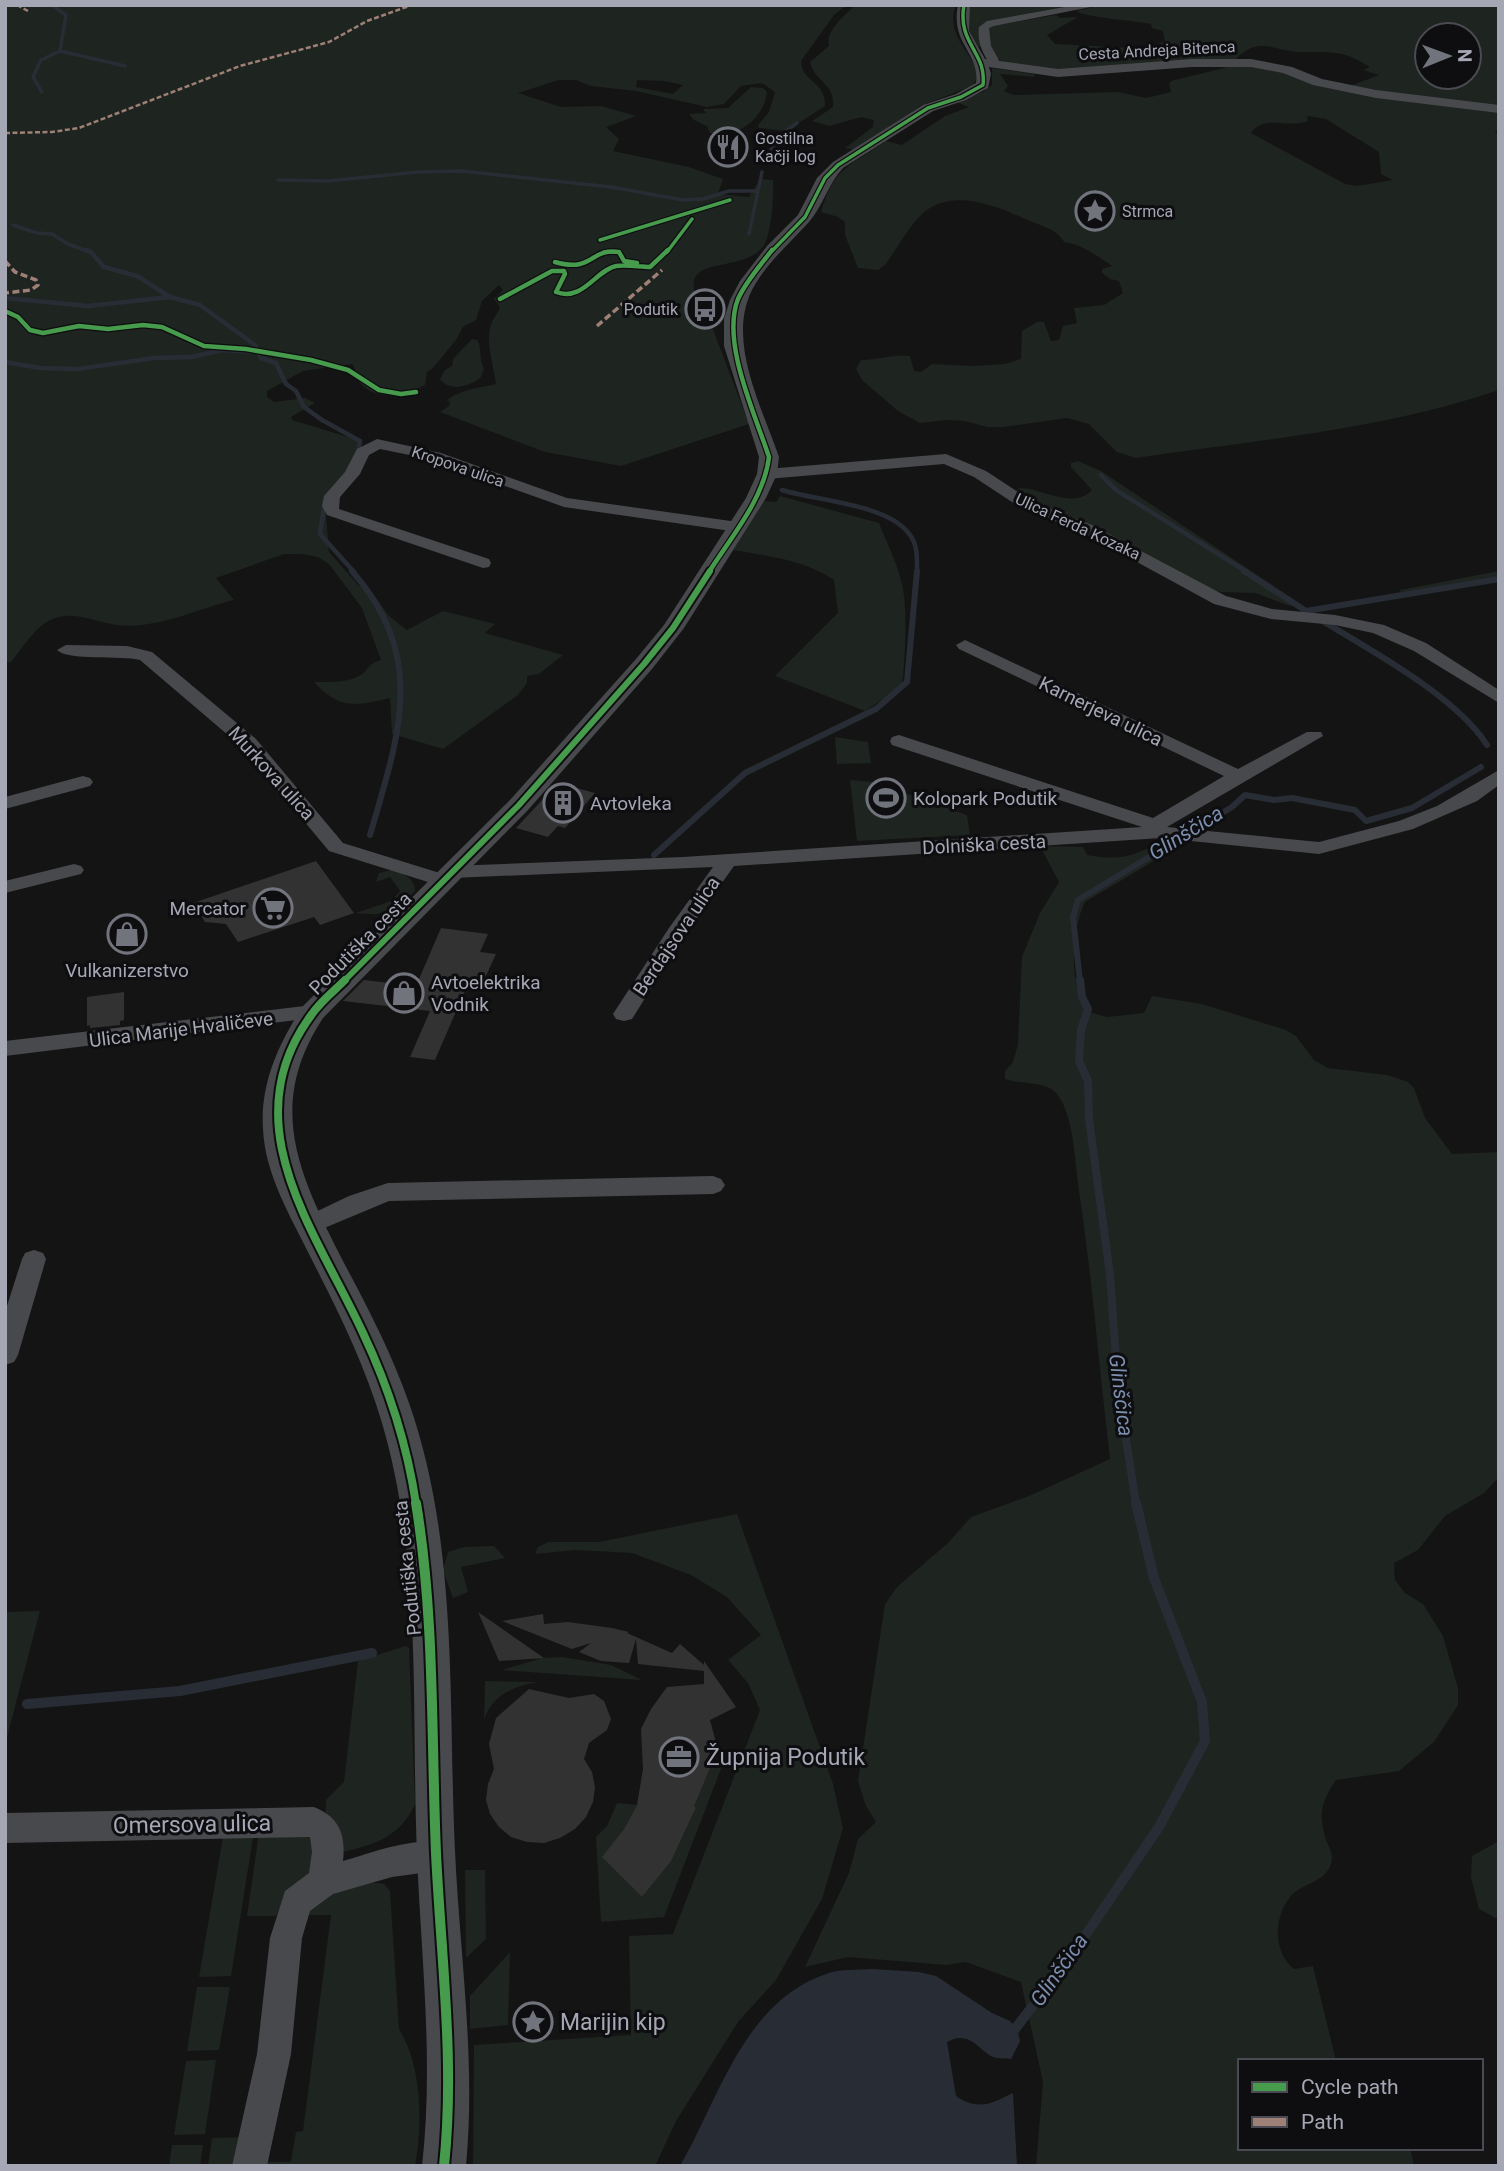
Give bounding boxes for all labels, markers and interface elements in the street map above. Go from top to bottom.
north arrow [1413,21,1483,91]
street label: Cesta Andreja Bitenca [1078,37,1236,64]
text: N [1453,49,1476,63]
restaurant icon: Gostilna Kačji log [707,126,749,168]
place label: Gostilna Kačji log [755,129,816,166]
place icon: Strmca [1074,190,1116,232]
place label: Strmca [1122,202,1173,221]
bus stop icon: Podutik [684,288,726,330]
place label: Podutik [624,300,679,319]
street label: Kropova ulica [409,442,507,491]
street label: Ulica Ferda Kozaka [1012,489,1143,564]
street label: Karnerjeva ulica [1035,672,1166,751]
street label: Murkova ulica [224,722,320,825]
sports icon: Kolopark Podutik [865,777,907,819]
building icon: Avtovleka [542,782,584,824]
place label: Kolopark Podutik [913,787,1057,810]
place label: Avtovleka [590,792,672,815]
water label: Glinščica [1144,801,1228,865]
street label: Dolniška cesta [922,830,1046,859]
street label: Berdajsova ulica [628,872,725,1000]
supermarket icon: Mercator [252,887,294,929]
street label: Podutiška cesta [304,887,416,999]
place label: Mercator [169,897,247,920]
shop icon: Vulkanizerstvo [106,913,148,955]
place label: Vulkanizerstvo [65,959,189,982]
place label: Avtoelektrika Vodnik [431,971,541,1016]
shop icon: Avtoelektrika Vodnik [383,972,425,1014]
street label: Ulica Marije Hvaličeve [88,1007,274,1052]
water label: Glinščica [1104,1352,1138,1438]
street label: Podutiška cesta [389,1499,426,1637]
office icon: Župnija Podutik [658,1736,700,1778]
place label: Župnija Podutik [706,1743,865,1771]
street label: Omersova ulica [113,1810,271,1839]
water label: Glinščica [1025,1929,1093,2011]
place icon: Marijin kip [512,2001,554,2043]
place label: Marijin kip [560,2009,666,2036]
legend [1238,2059,1483,2150]
text: Cycle path [1301,2075,1399,2099]
text: Path [1301,2110,1344,2134]

